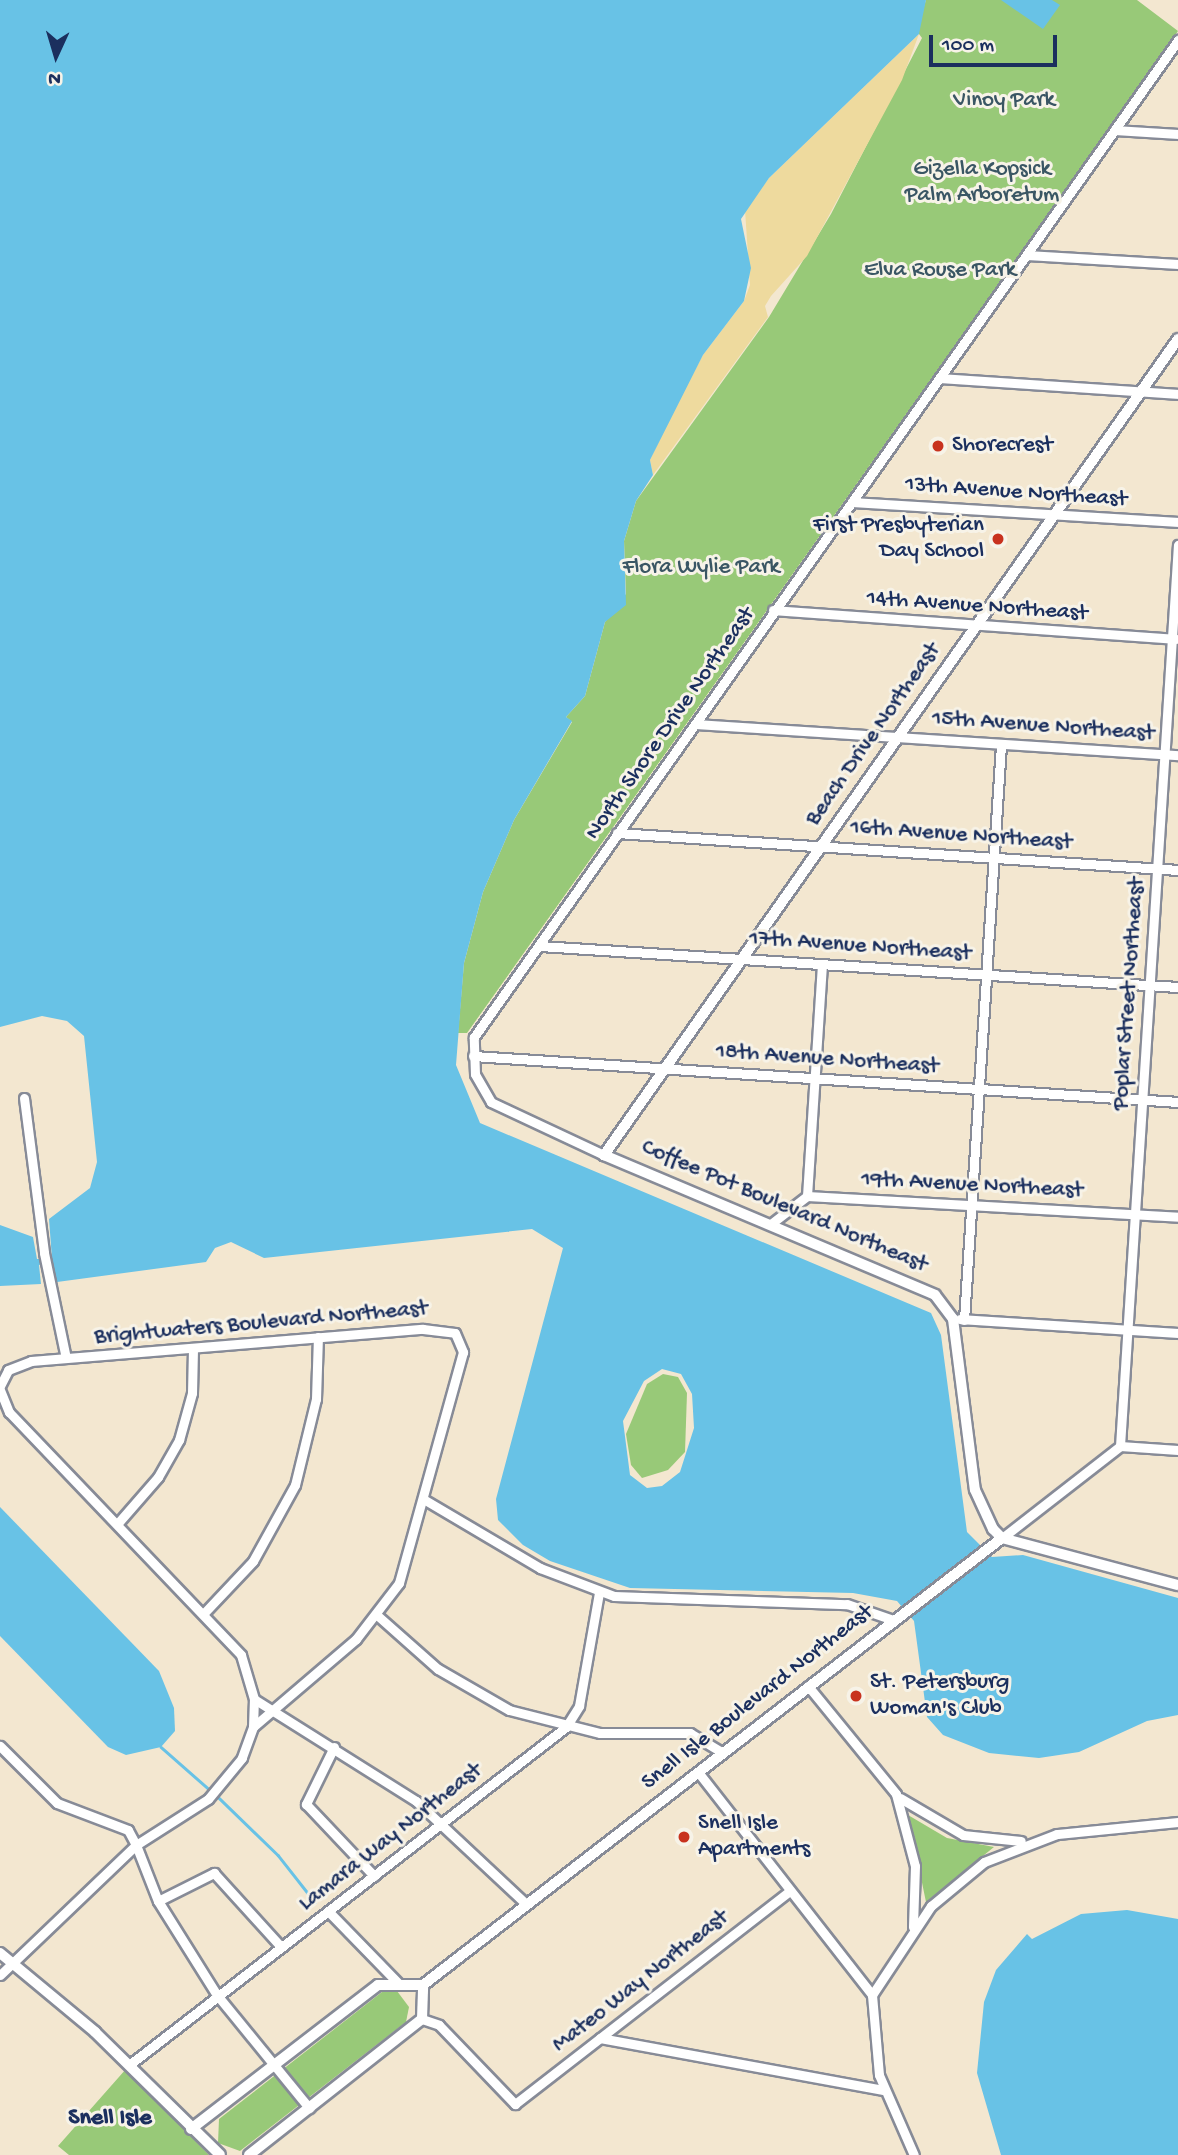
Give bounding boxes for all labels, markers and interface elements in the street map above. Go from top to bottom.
north arrow [21,21,91,91]
scale bar [933,21,1061,65]
text: 100 m [942,34,994,59]
text: N [48,66,61,89]
park label: Vinoy Park [953,87,1055,115]
park label: Gizella Kopsick Palm Arboretum [905,156,1059,210]
park label: Elva Rouse Park [864,257,1016,285]
place label: Shorecrest [952,432,1053,460]
marker: Shorecrest [930,438,946,454]
street label: 13th Avenue Northeast [904,471,1128,515]
place label: First Presbyterian Day School [813,512,984,566]
marker: First Presbyterian Day School [990,531,1006,547]
park label: Flora Wylie Park [622,554,780,582]
street label: 14th Avenue Northeast [866,586,1088,628]
street label: North Shore Drive Northeast [580,602,762,846]
street label: Beach Drive Northeast [800,638,948,832]
street label: 15th Avenue Northeast [931,705,1155,749]
street label: 16th Avenue Northeast [849,814,1073,858]
street label: Poplar Street Northeast [1108,877,1152,1111]
street label: 17th Avenue Northeast [748,925,972,969]
street label: 18th Avenue Northeast [715,1038,939,1082]
street label: Coffee Pot Boulevard Northeast [637,1134,931,1280]
street label: 19th Avenue Northeast [860,1166,1084,1206]
street label: Brightwaters Boulevard Northeast [93,1296,429,1352]
street label: Snell Isle Boulevard Northeast [637,1599,879,1797]
place label: St. Petersburg Woman's Club [870,1669,1009,1723]
marker: St. Petersburg Woman's Club [848,1688,864,1704]
street label: Lamara Way Northeast [294,1758,488,1918]
place label: Snell Isle Apartments [698,1810,810,1864]
marker: Snell Isle Apartments [676,1829,692,1845]
street label: Mateo Way Northeast [547,1905,735,2059]
district label: Snell Isle [68,2105,152,2133]

